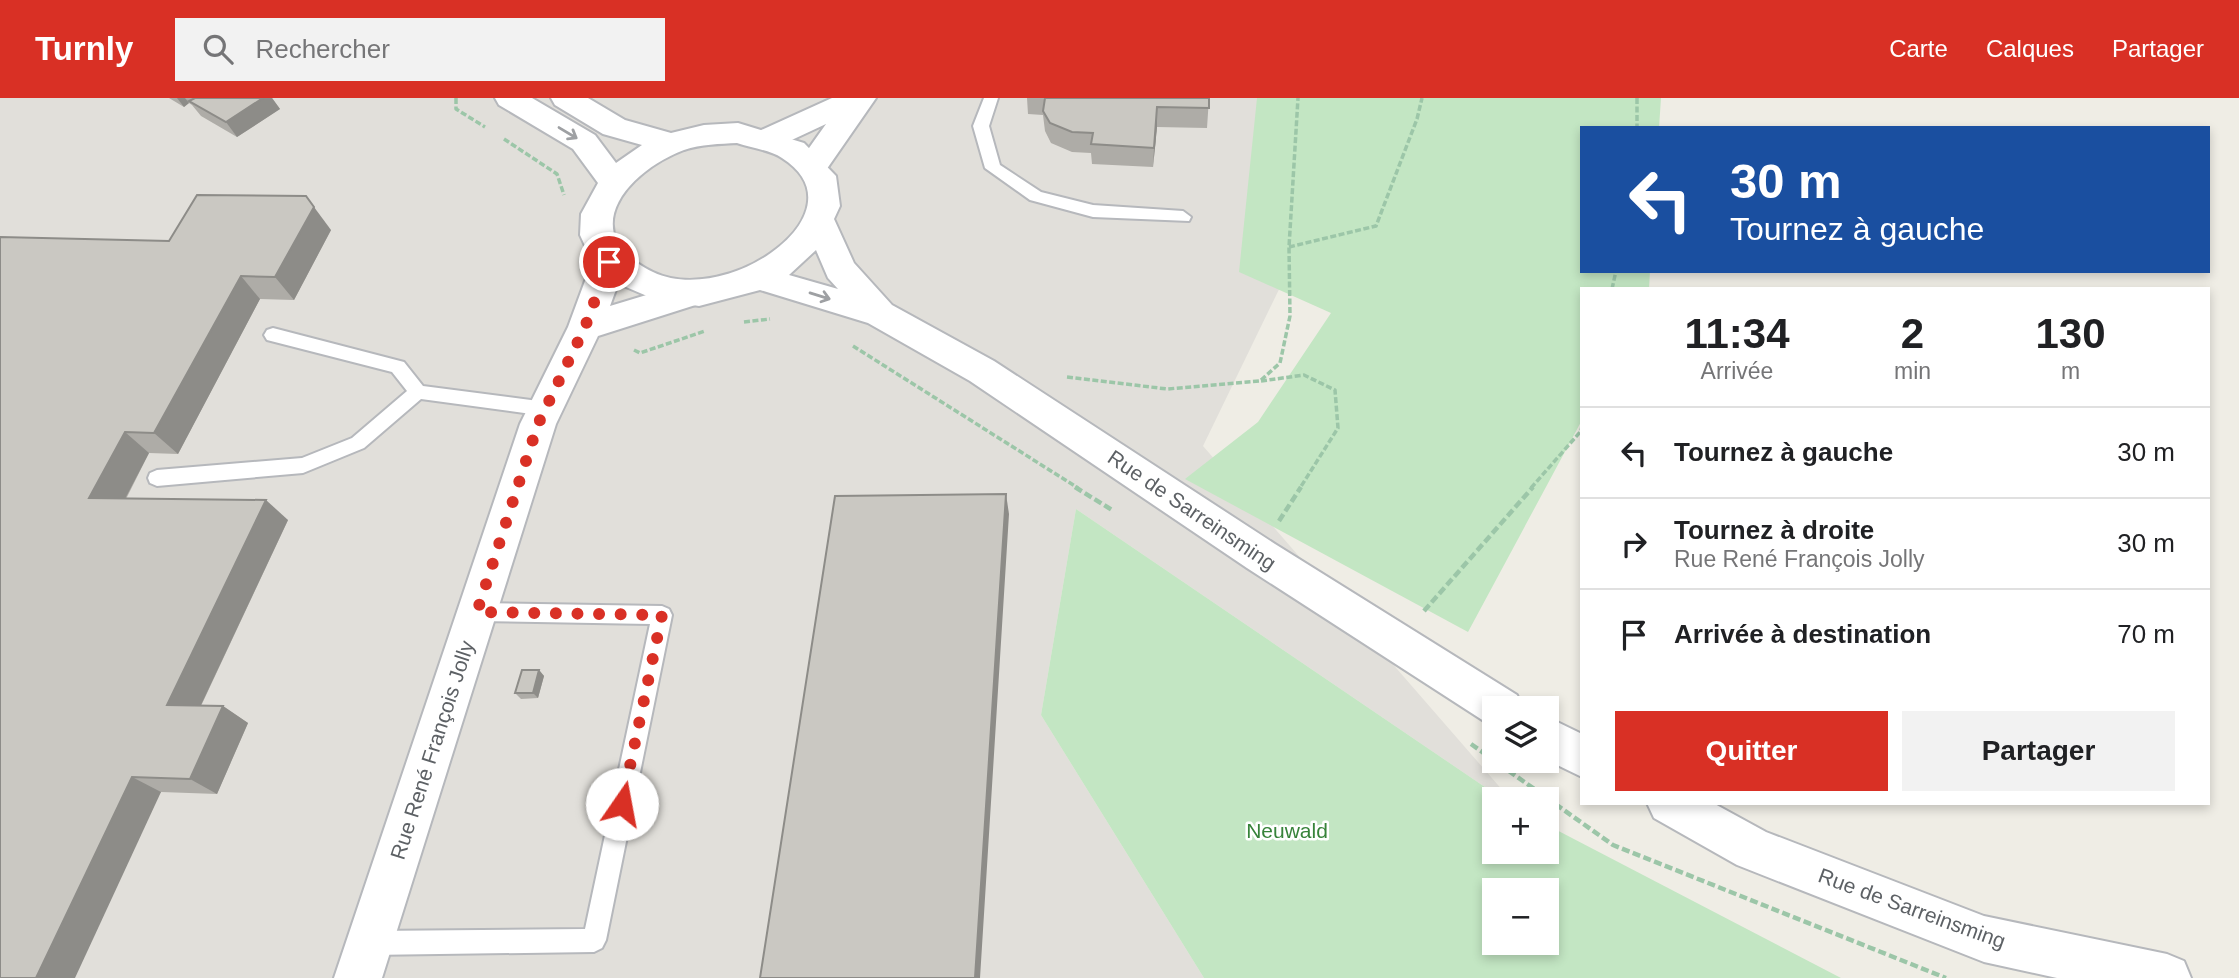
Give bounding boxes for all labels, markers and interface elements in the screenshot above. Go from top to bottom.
search box [175,18,665,81]
text: Turnly [35,30,133,67]
icon: search [199,30,237,68]
text: Rechercher [255,34,390,64]
text: Carte [1889,35,1948,62]
text: Calques [1986,35,2074,62]
text: Partager [2112,35,2204,62]
one-way arrow [557,126,577,140]
icon: left [1615,154,1706,245]
text: 30 m [1730,154,1842,208]
text: Tournez à gauche [1730,211,1984,247]
pin [579,232,639,292]
icon: arrive [590,243,628,281]
one-way arrow [808,291,830,304]
text: 11:34 [1684,310,1790,357]
text: 2 [1901,310,1924,357]
text: 130 [2035,310,2106,357]
text: Arrivée [1701,358,1773,384]
text: min [1894,358,1931,384]
text: m [2061,358,2080,384]
icon: left [1615,434,1653,472]
text: Tournez à gauche [1674,437,1893,467]
text: 30 m [2117,437,2175,467]
street label: Rue de Sarreinsming [1104,445,1280,575]
text: Tournez à droite [1674,515,1874,545]
icon: right [1615,525,1653,563]
text: 30 m [2117,528,2175,558]
text: Rue René François Jolly [1674,546,1925,572]
icon: arrive [1615,616,1653,654]
text: Arrivée à destination [1674,619,1931,649]
text: 70 m [2117,619,2175,649]
street label: Rue René François Jolly [386,637,478,862]
map controls [1482,696,1559,955]
button: layers [1482,696,1559,773]
button: Quitter [1615,711,1888,791]
button: Partager [1902,711,2175,791]
position arrow [585,767,659,841]
button: + [1482,787,1559,864]
park label: Neuwald [1246,819,1328,842]
street label: Rue de Sarreinsming [1815,863,2009,953]
button: − [1482,878,1559,955]

